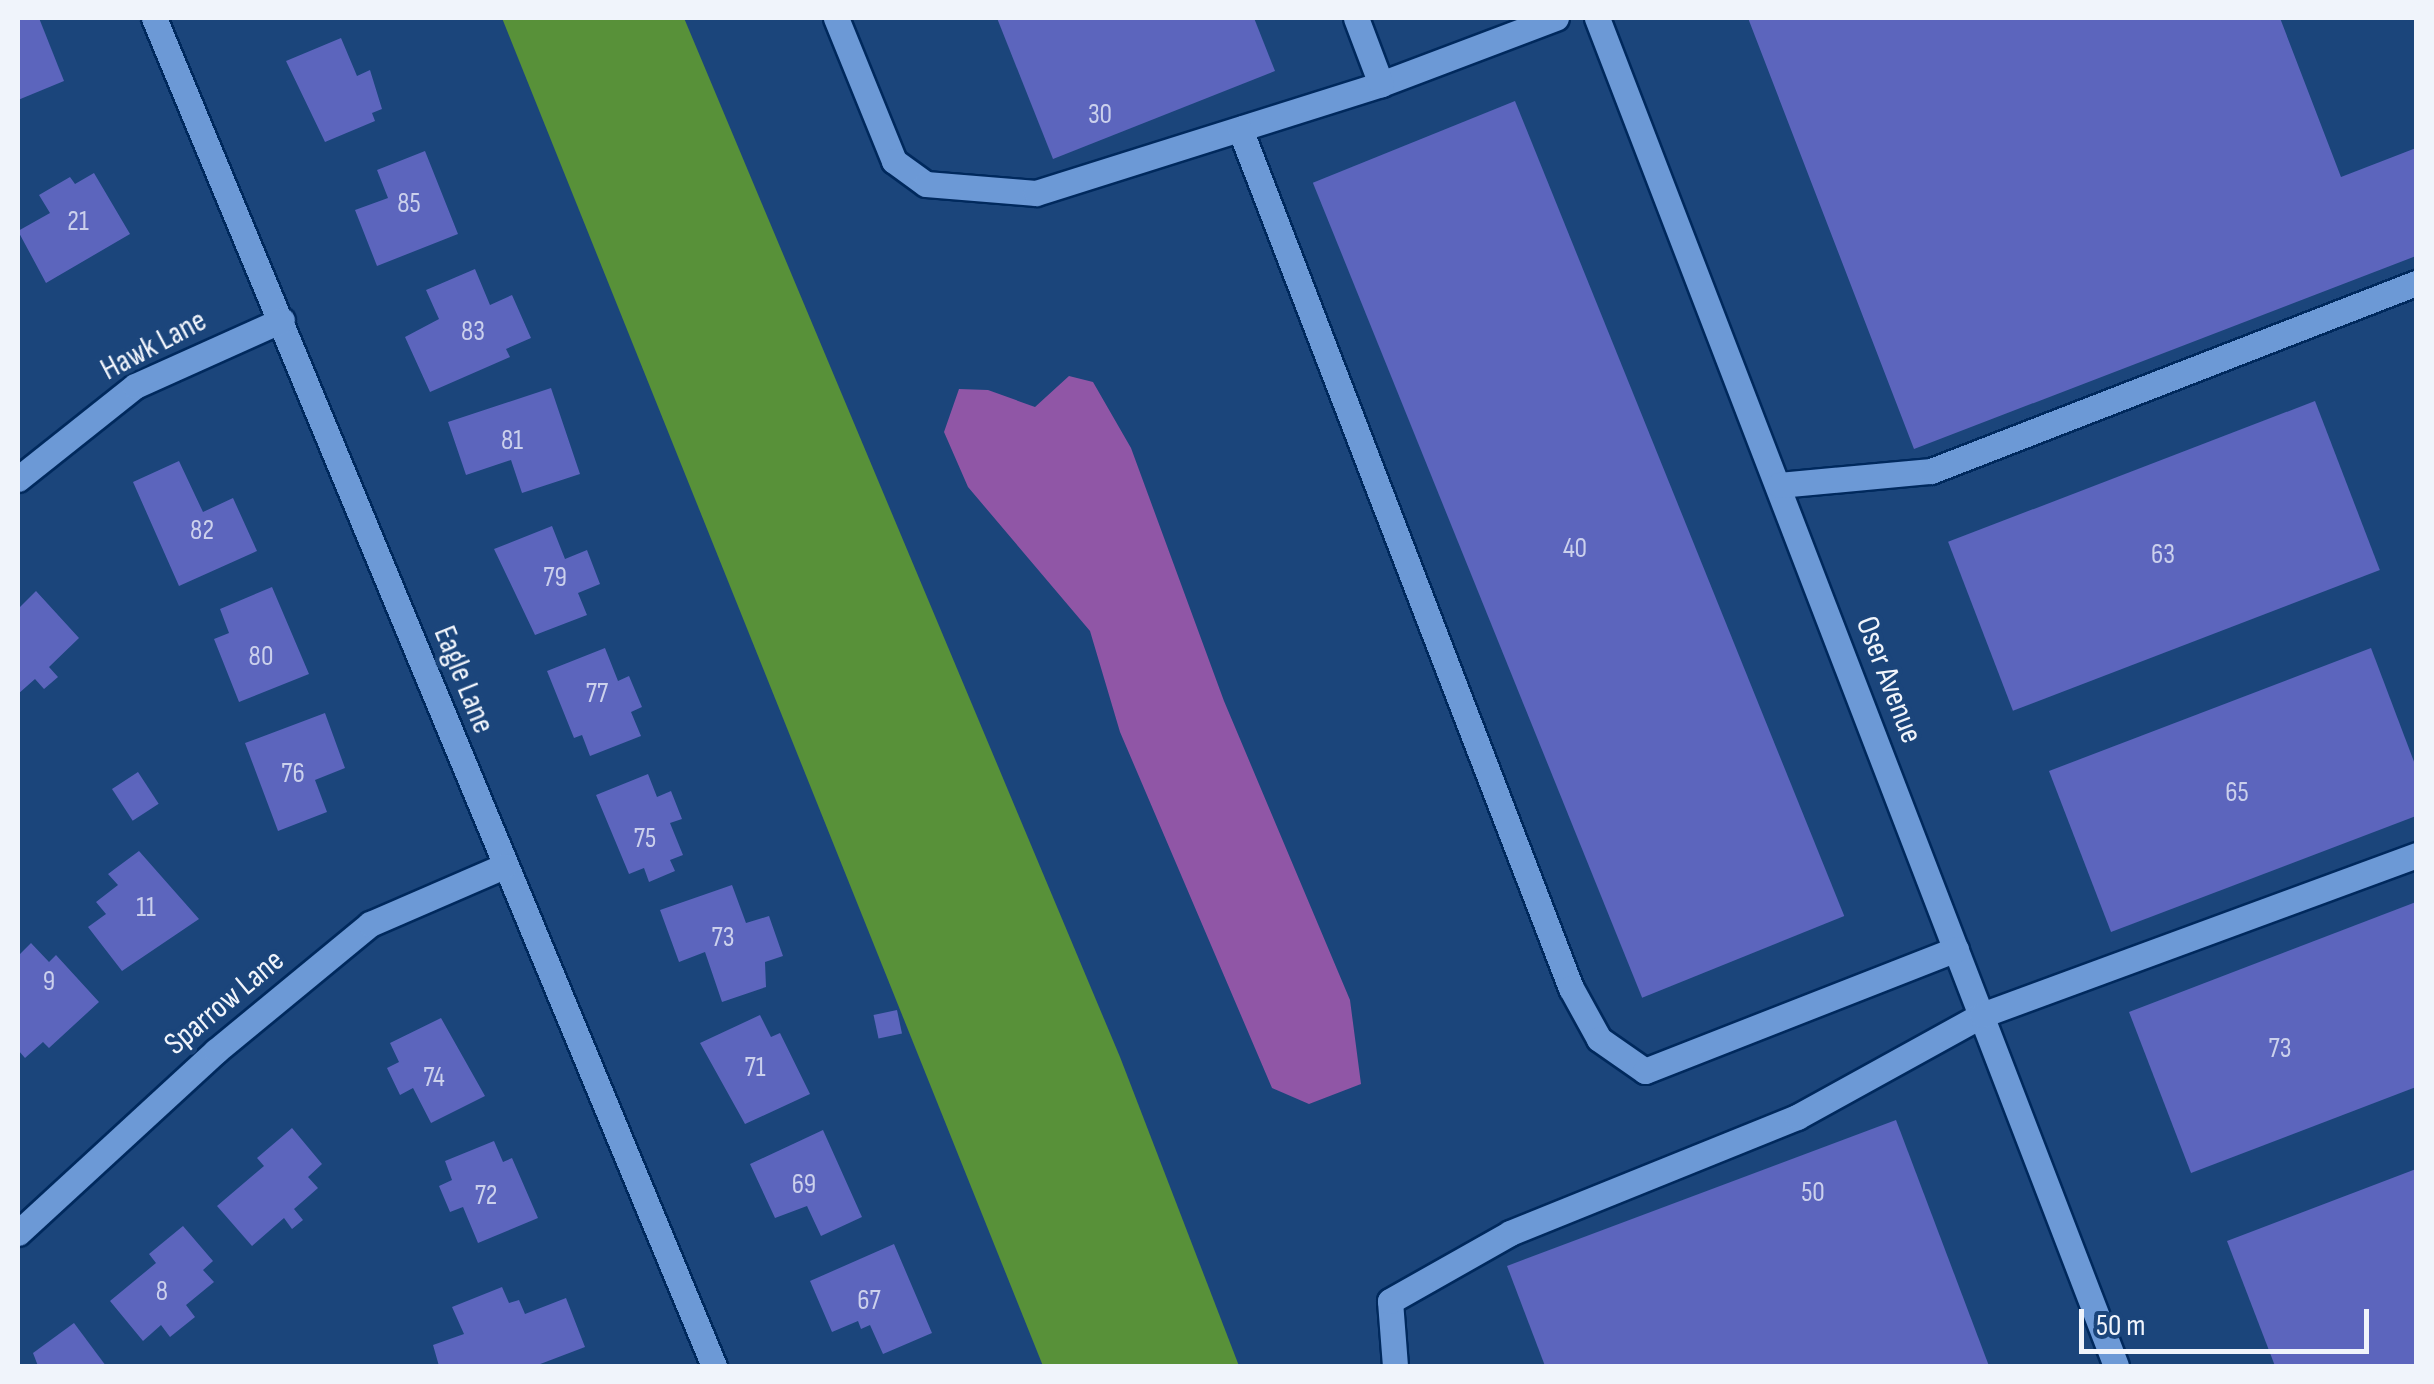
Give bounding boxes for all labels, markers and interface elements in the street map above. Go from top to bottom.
house number: 30 [1088,98,1112,132]
house number: 85 [397,187,421,221]
house number: 21 [67,205,89,239]
street label: Hawk Lane [94,302,214,390]
house number: 83 [461,315,485,349]
house number: 81 [501,424,523,458]
house number: 82 [190,514,214,548]
house number: 40 [1563,532,1587,566]
house number: 63 [2151,538,2175,572]
house number: 79 [543,561,567,595]
street label: Oser Avenue [1846,611,1930,749]
street label: Eagle Lane [424,621,502,739]
house number: 80 [249,640,273,674]
house number: 77 [586,677,608,711]
house number: 76 [281,757,305,791]
house number: 65 [2225,776,2249,810]
house number: 75 [634,822,656,856]
house number: 11 [136,891,156,925]
house number: 73 [712,921,734,955]
street label: Sparrow Lane [158,942,292,1064]
house number: 9 [43,965,55,999]
house number: 73 [2269,1032,2291,1066]
house number: 71 [744,1051,766,1085]
house number: 74 [423,1061,445,1095]
house number: 69 [792,1168,816,1202]
house number: 50 [1801,1176,1825,1210]
house number: 72 [475,1179,497,1213]
house number: 8 [156,1275,168,1309]
house number: 67 [857,1284,881,1318]
scale bar [2084,1289,2374,1351]
text: 50 m [2096,1308,2145,1344]

